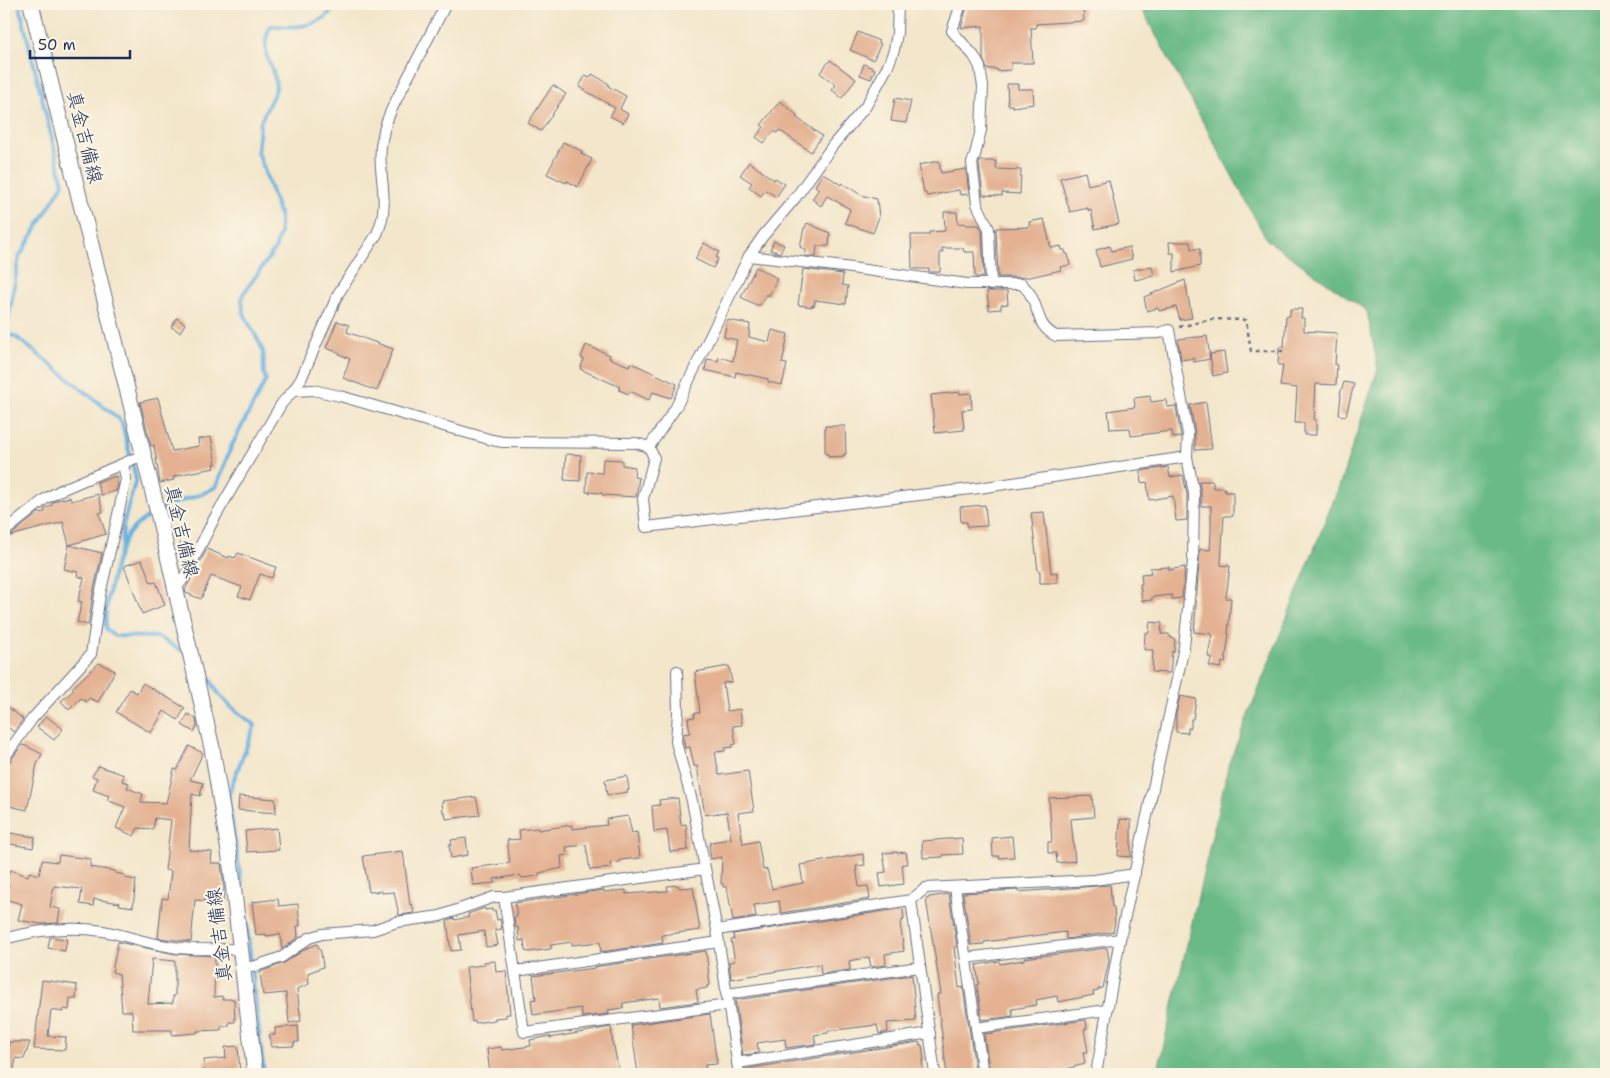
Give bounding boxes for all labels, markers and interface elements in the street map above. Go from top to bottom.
scale bar [30,28,130,60]
text: 50 m [38,35,76,55]
street label: 真金吉備線 [61,88,109,186]
street label: 真金吉備線 [159,482,205,580]
street label: 真金吉備線 [201,886,237,984]

